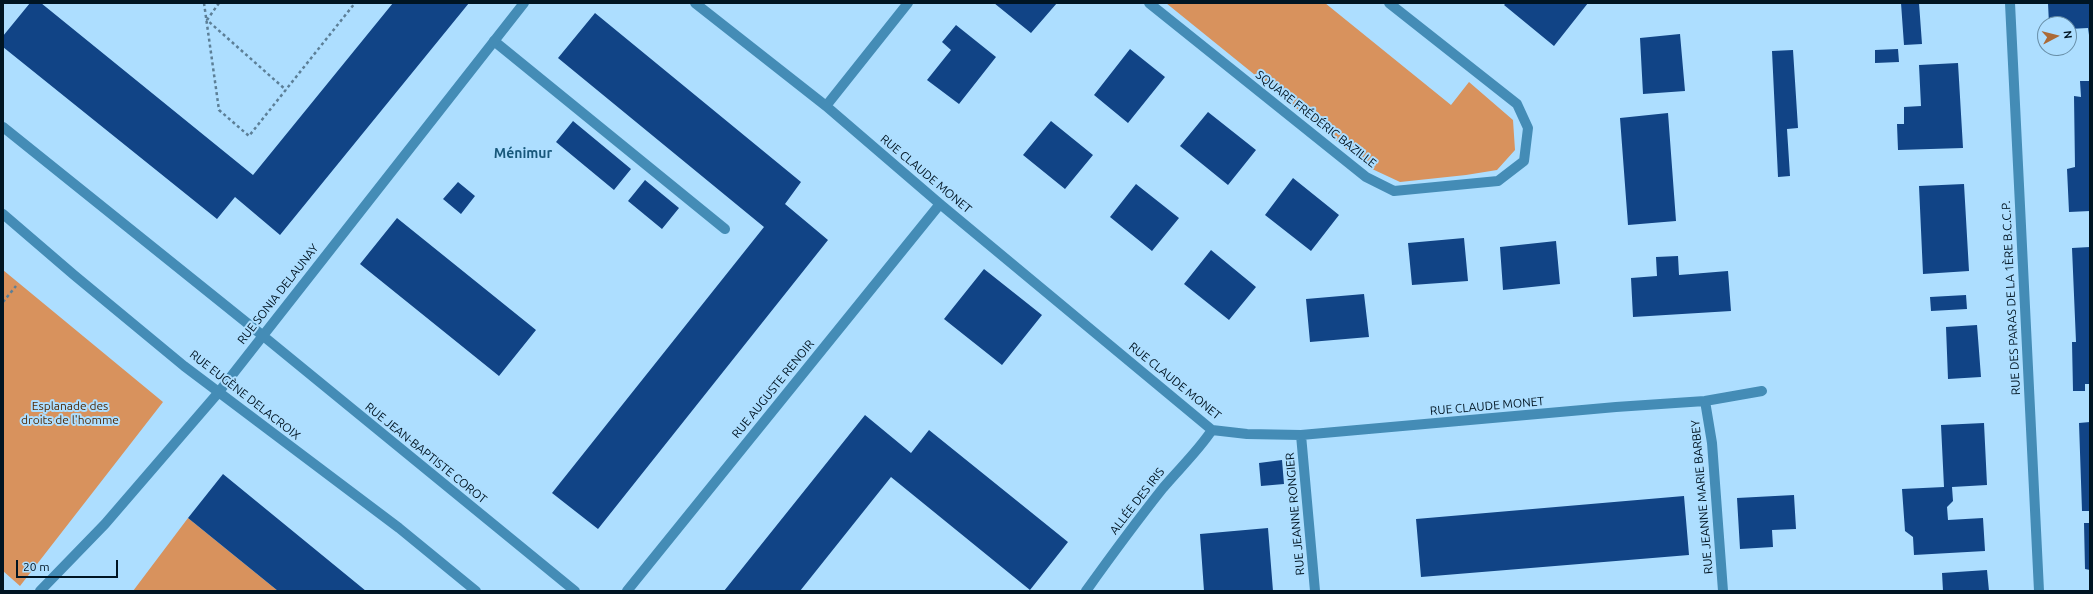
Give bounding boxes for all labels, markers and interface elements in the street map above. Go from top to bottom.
north arrow [2037,16,2077,56]
text: N [2061,30,2074,39]
street label: SQUARE FRÉDÉRIC BAZILLE [1253,67,1379,171]
street label: RUE CLAUDE MONET [877,132,975,216]
district label: Ménimur [494,145,552,161]
street label: RUE DES PARAS DE LA 1ÈRE B.C.C.P. [1999,201,2023,395]
street label: RUE SONIA DELAUNAY [234,241,322,347]
street label: RUE AUGUSTE RENOIR [729,337,817,441]
street label: RUE CLAUDE MONET [1126,339,1224,423]
street label: RUE EUGÈNE DELACROIX [187,347,303,443]
street label: RUE CLAUDE MONET [1429,394,1545,418]
park label: Esplanade des droits de l'homme [21,399,119,427]
street label: RUE JEAN-BAPTISTE COROT [362,399,490,507]
street label: RUE JEANNE MARIE BARBEY [1688,419,1716,575]
street label: RUE JEANNE RONGIER [1282,452,1308,576]
street label: ALLÉE DES IRIS [1107,465,1167,537]
scale bar [18,552,120,578]
text: 20 m [23,560,50,573]

